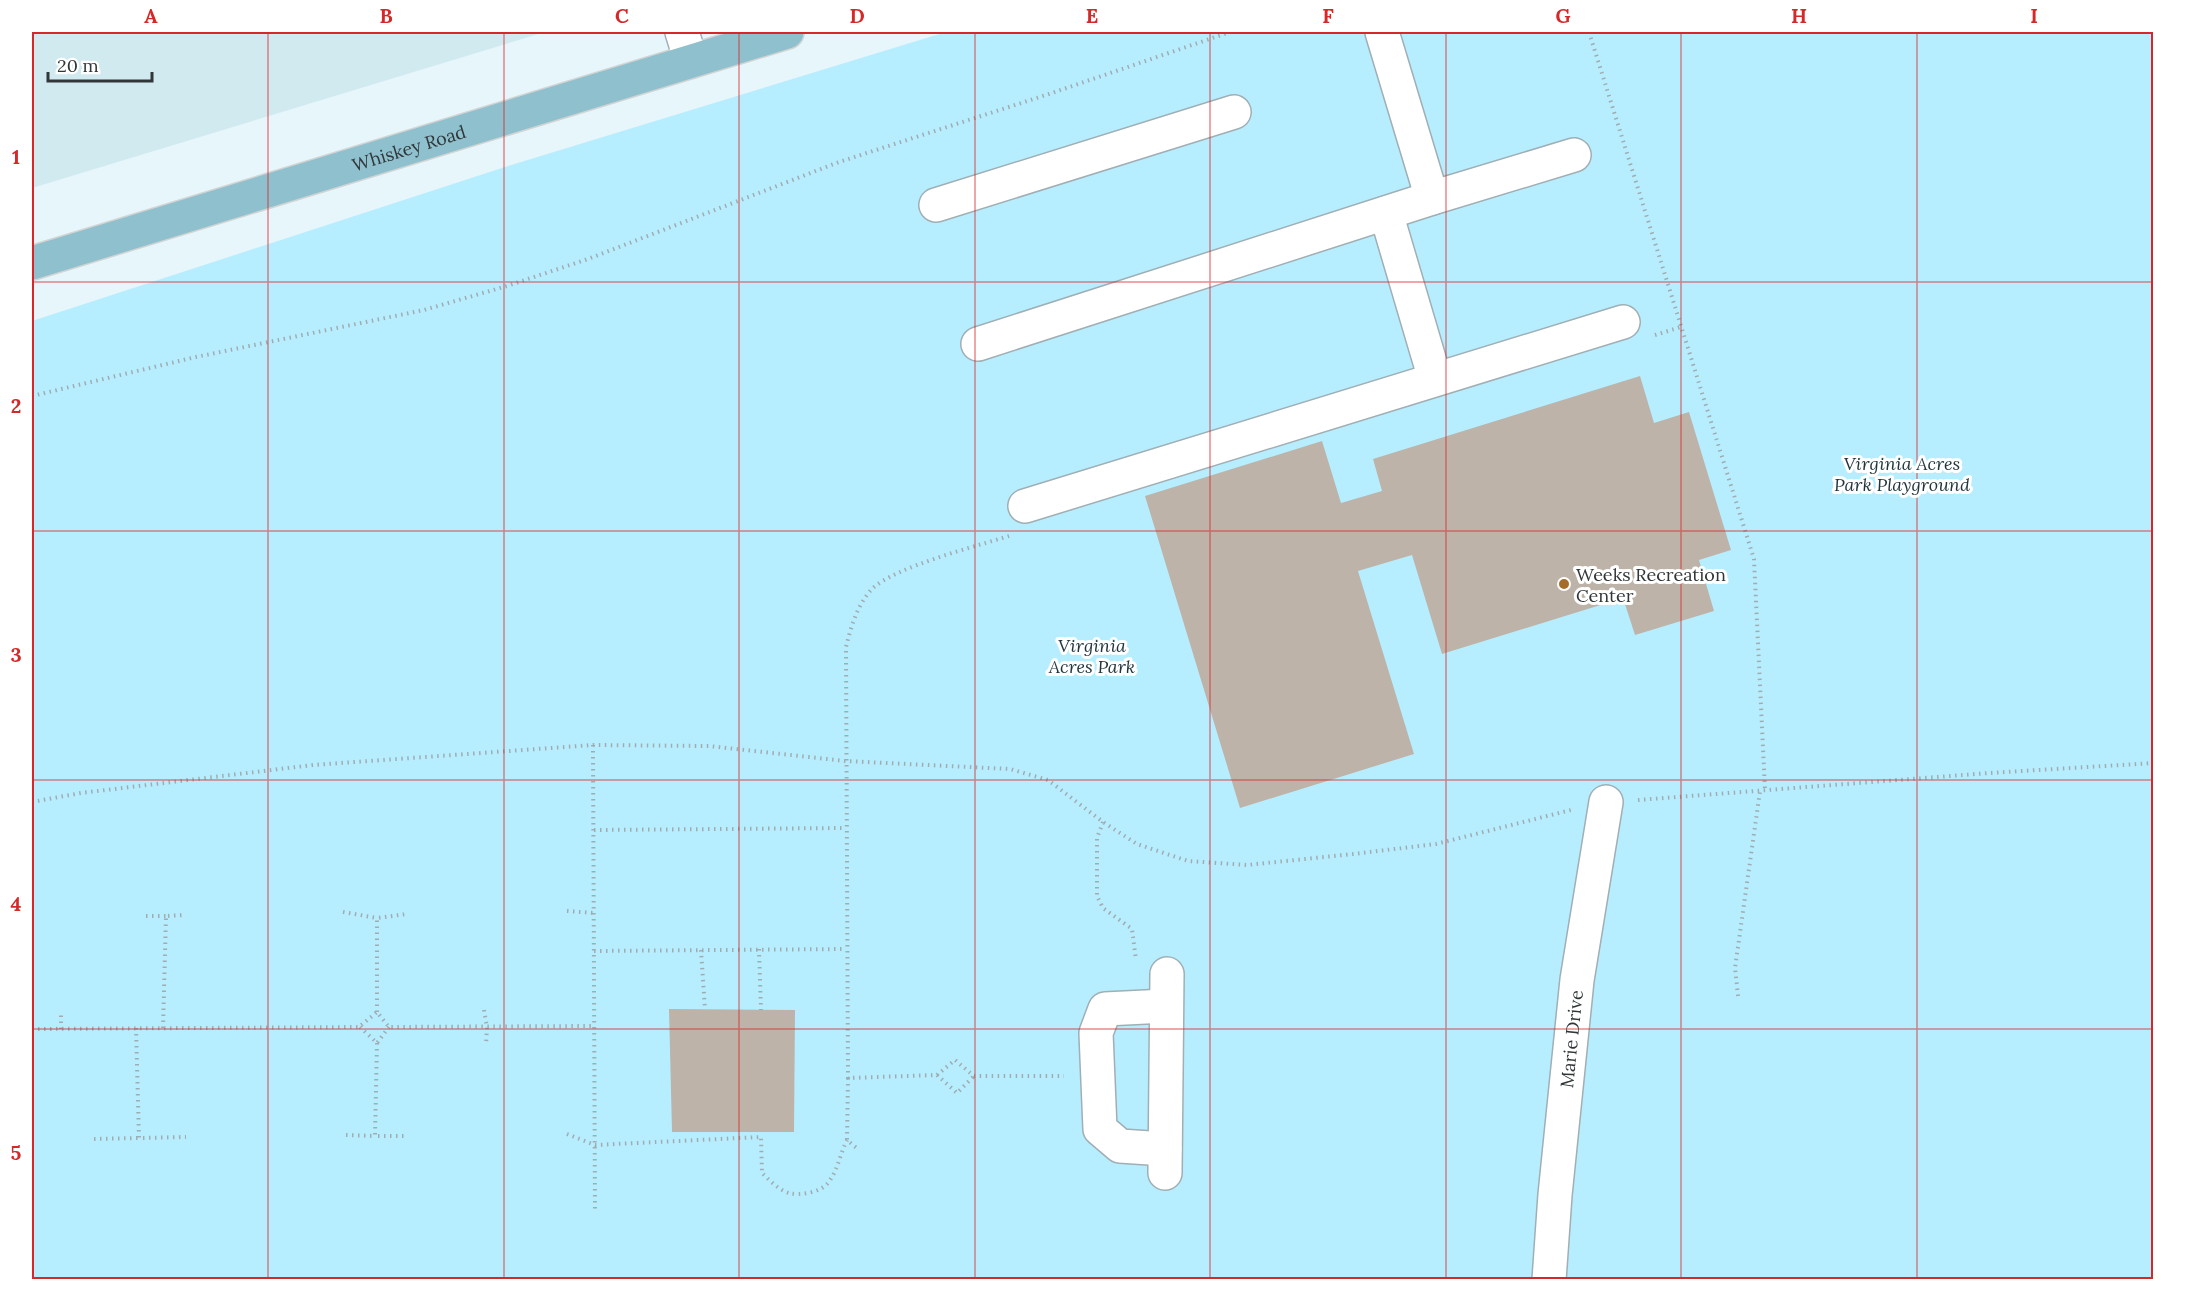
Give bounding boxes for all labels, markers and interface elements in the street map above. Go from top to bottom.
text: A [144,3,158,28]
text: B [379,3,393,28]
text: C [615,3,629,28]
text: D [849,3,865,28]
text: E [1086,3,1098,28]
text: F [1322,3,1334,28]
text: G [1555,3,1571,28]
text: H [1791,3,1807,28]
text: I [2030,3,2038,28]
scale bar [48,45,152,83]
text: 20 m [57,54,99,77]
street label: Whiskey Road [349,119,469,176]
text: 1 [12,144,20,169]
text: 2 [11,393,21,418]
park label: Virginia Acres Park Playground [1834,452,1970,496]
place label: Weeks Recreation Center [1576,563,1726,607]
marker: Weeks Recreation Center [1557,577,1571,591]
park label: Virginia Acres Park [1048,634,1135,678]
text: 3 [10,642,22,667]
text: 4 [11,891,22,916]
street label: Marie Drive [1555,989,1587,1089]
text: 5 [11,1140,22,1165]

